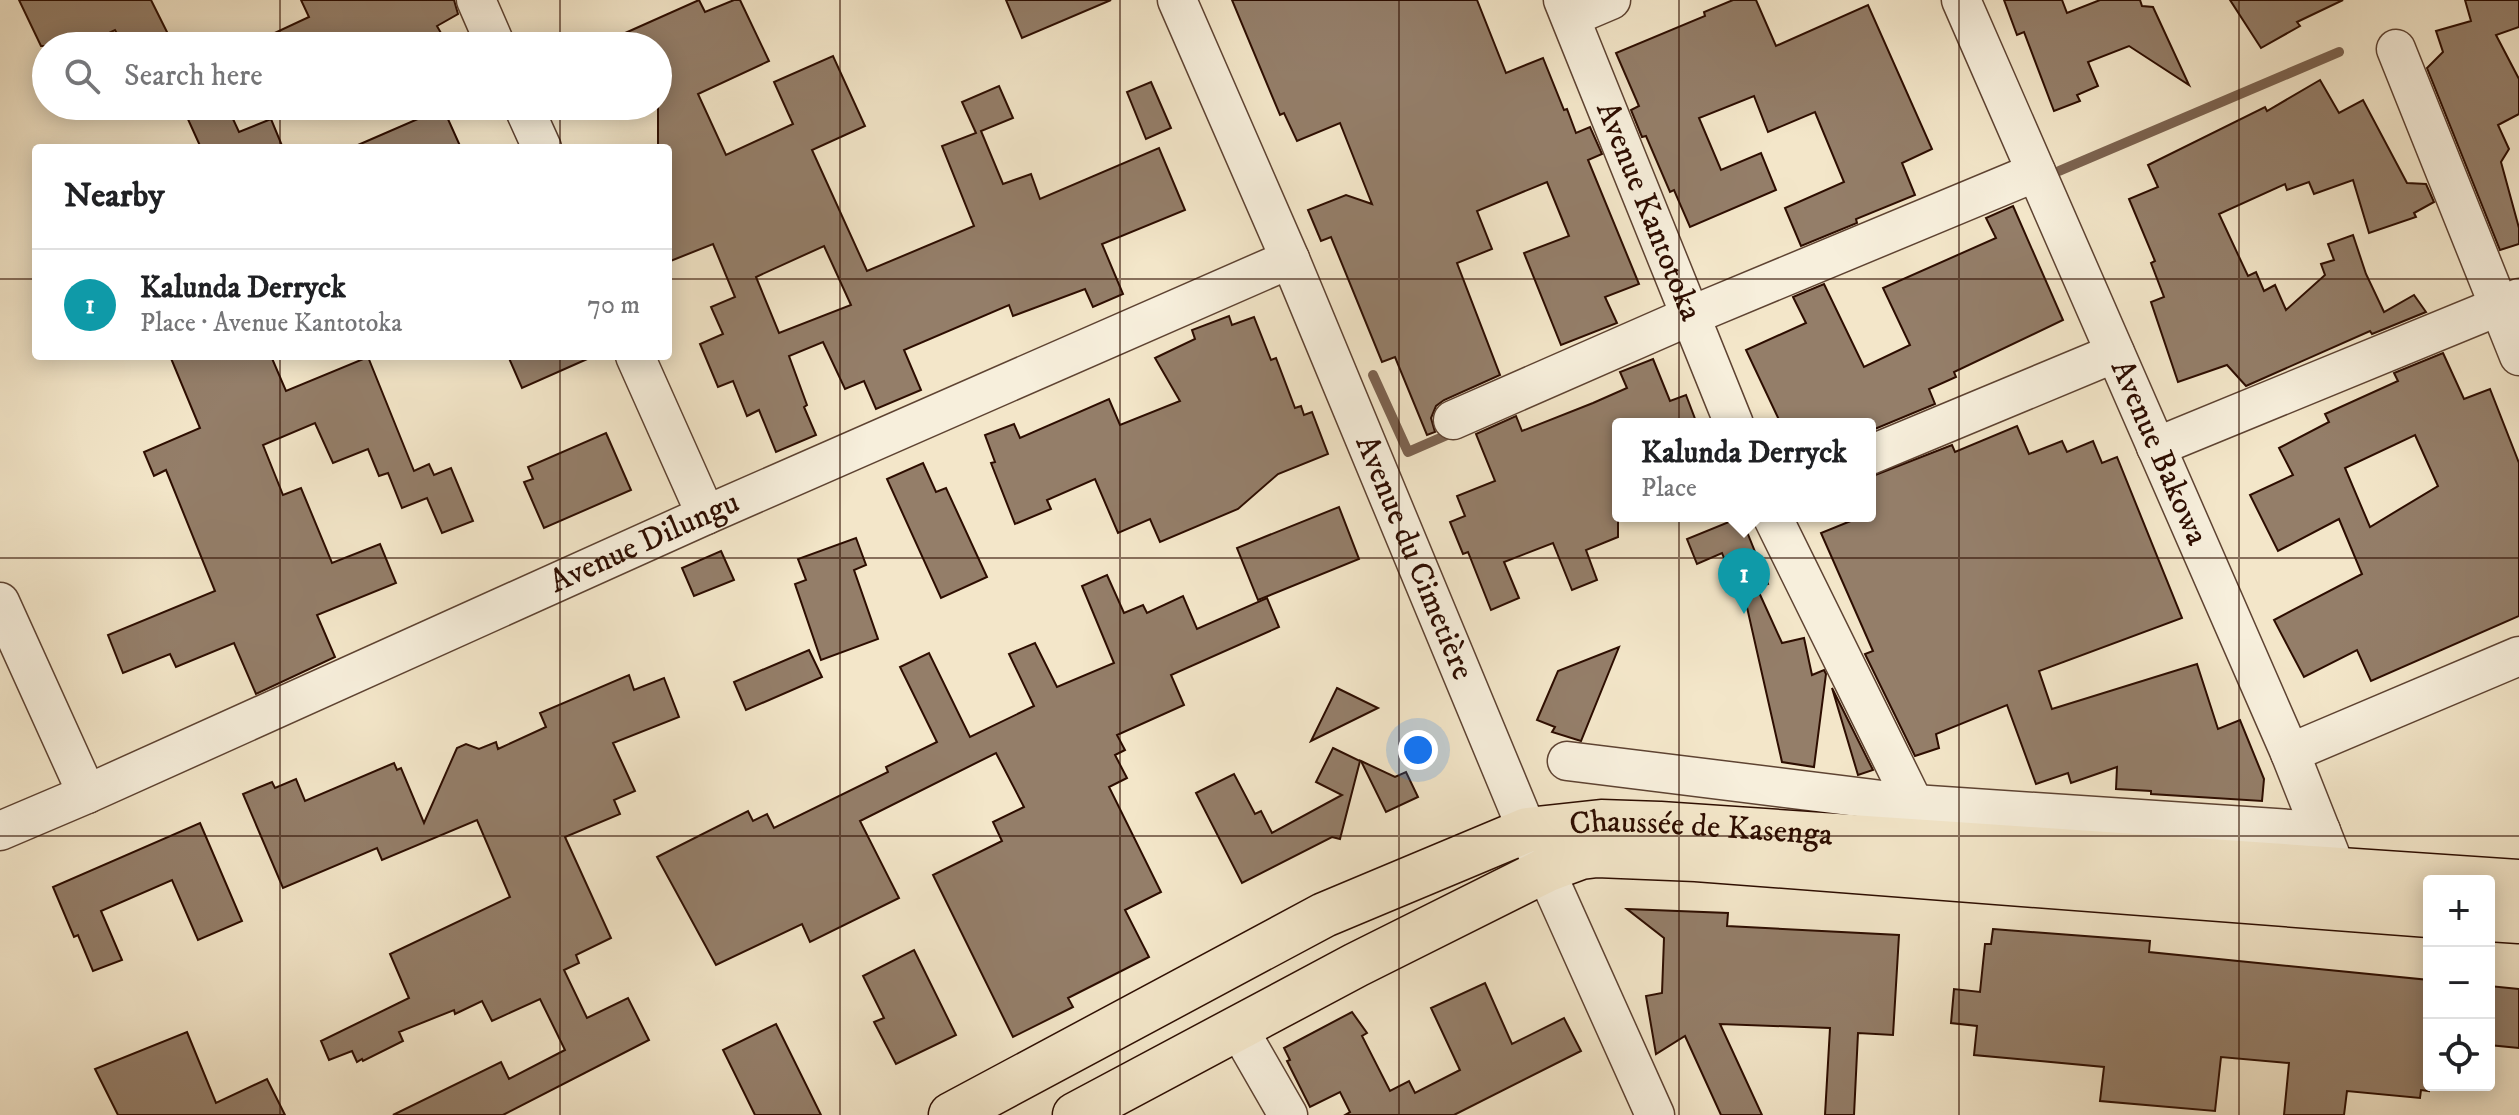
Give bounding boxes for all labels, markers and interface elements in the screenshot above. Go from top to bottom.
search box [32,32,672,120]
icon: search [60,54,104,98]
text: Search here [124,58,263,95]
street label: Avenue Kantotoka [1586,96,1711,327]
text: Nearby [64,175,165,217]
text: Kalunda Derryck [140,270,346,307]
text: 1 [85,289,95,322]
text: 70 m [587,289,640,322]
text: Place · Avenue Kantotoka [140,307,402,340]
street label: Avenue Bakowa [2101,354,2217,552]
popup [1612,418,1876,522]
street label: Avenue du Cimetière [1346,430,1482,686]
text: Kalunda Derryck [1641,435,1847,472]
text: Place [1641,472,1697,505]
street label: Avenue Dilungu [543,483,746,603]
pin: 1 [1718,548,1770,614]
your location [1398,730,1438,770]
street label: Chaussée de Kasenga [1567,801,1834,856]
map controls [2423,875,2495,1091]
button: + [2423,875,2495,947]
button: − [2423,947,2495,1019]
button: locate [2423,1019,2495,1091]

